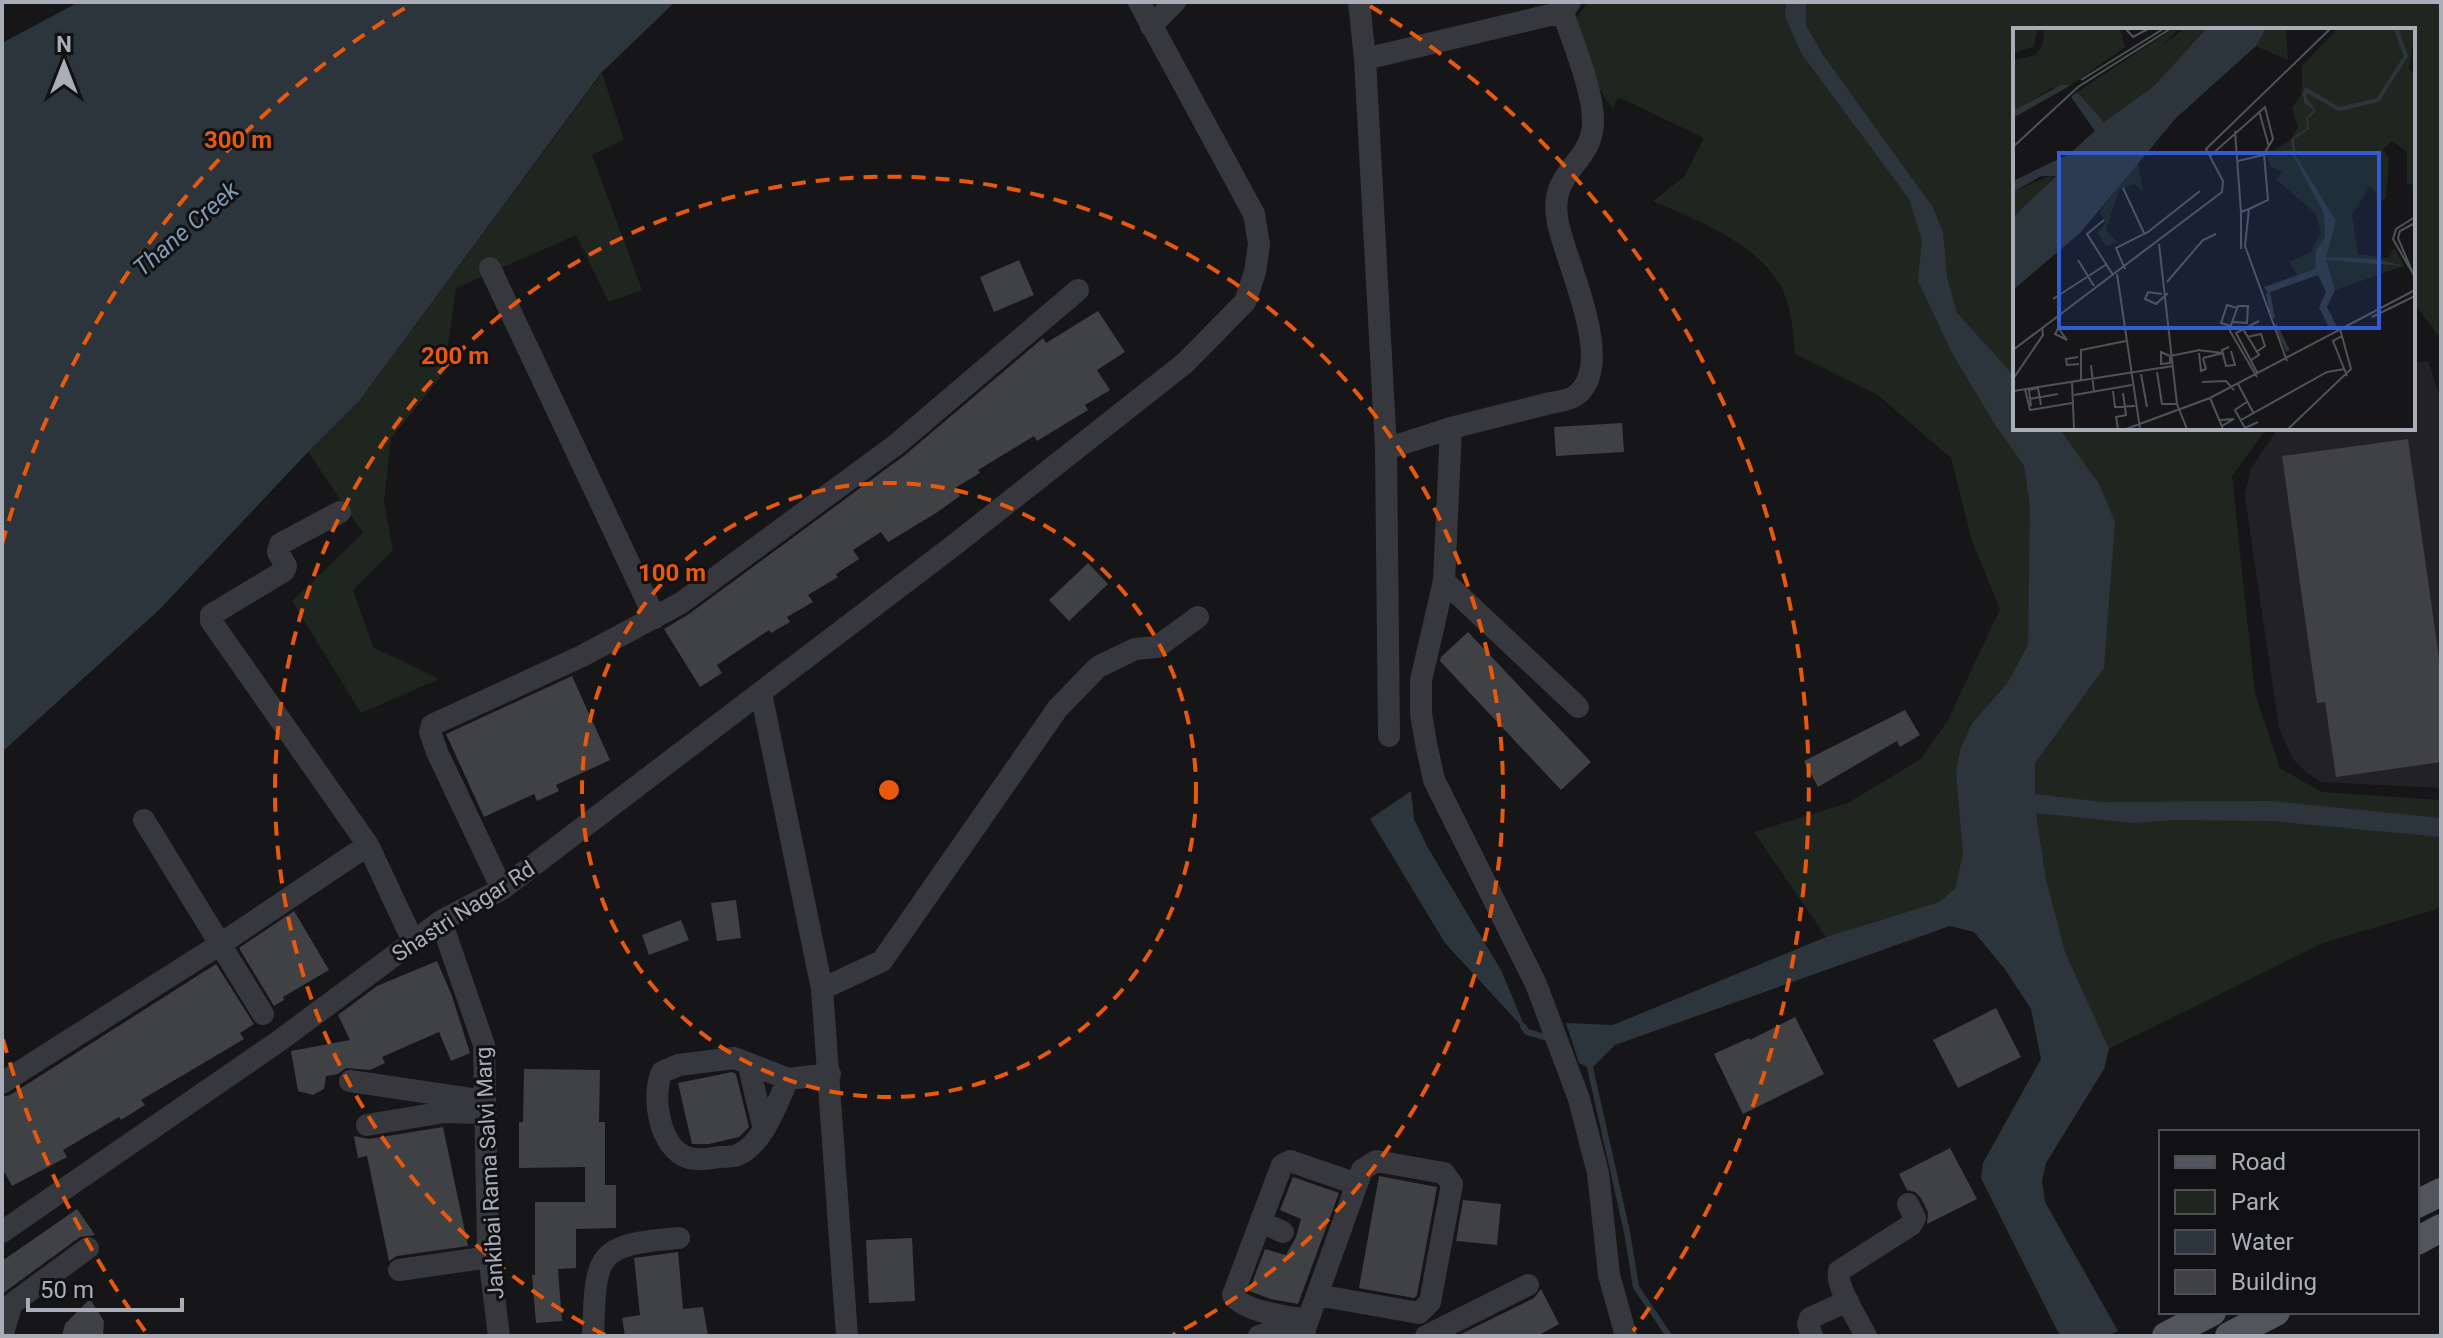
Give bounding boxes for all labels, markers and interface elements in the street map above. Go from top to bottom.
north arrow [24,24,104,104]
inset map [2013,28,2415,430]
text: N [56,32,72,57]
text: 300 m [204,126,272,154]
water label: Thane Creek [128,175,245,282]
text: 200 m [421,342,489,370]
text: 100 m [638,559,706,587]
centre of rings [875,776,903,804]
street label: Shastri Nagar Rd [387,856,539,967]
street label: Jankibai Rama Salvi Marg [470,1046,509,1300]
legend [2159,1130,2419,1314]
text: Road [2231,1148,2286,1176]
text: Park [2231,1188,2280,1216]
text: Water [2231,1228,2294,1256]
scale bar [28,1262,182,1312]
text: Building [2231,1268,2317,1296]
text: 50 m [40,1276,94,1304]

